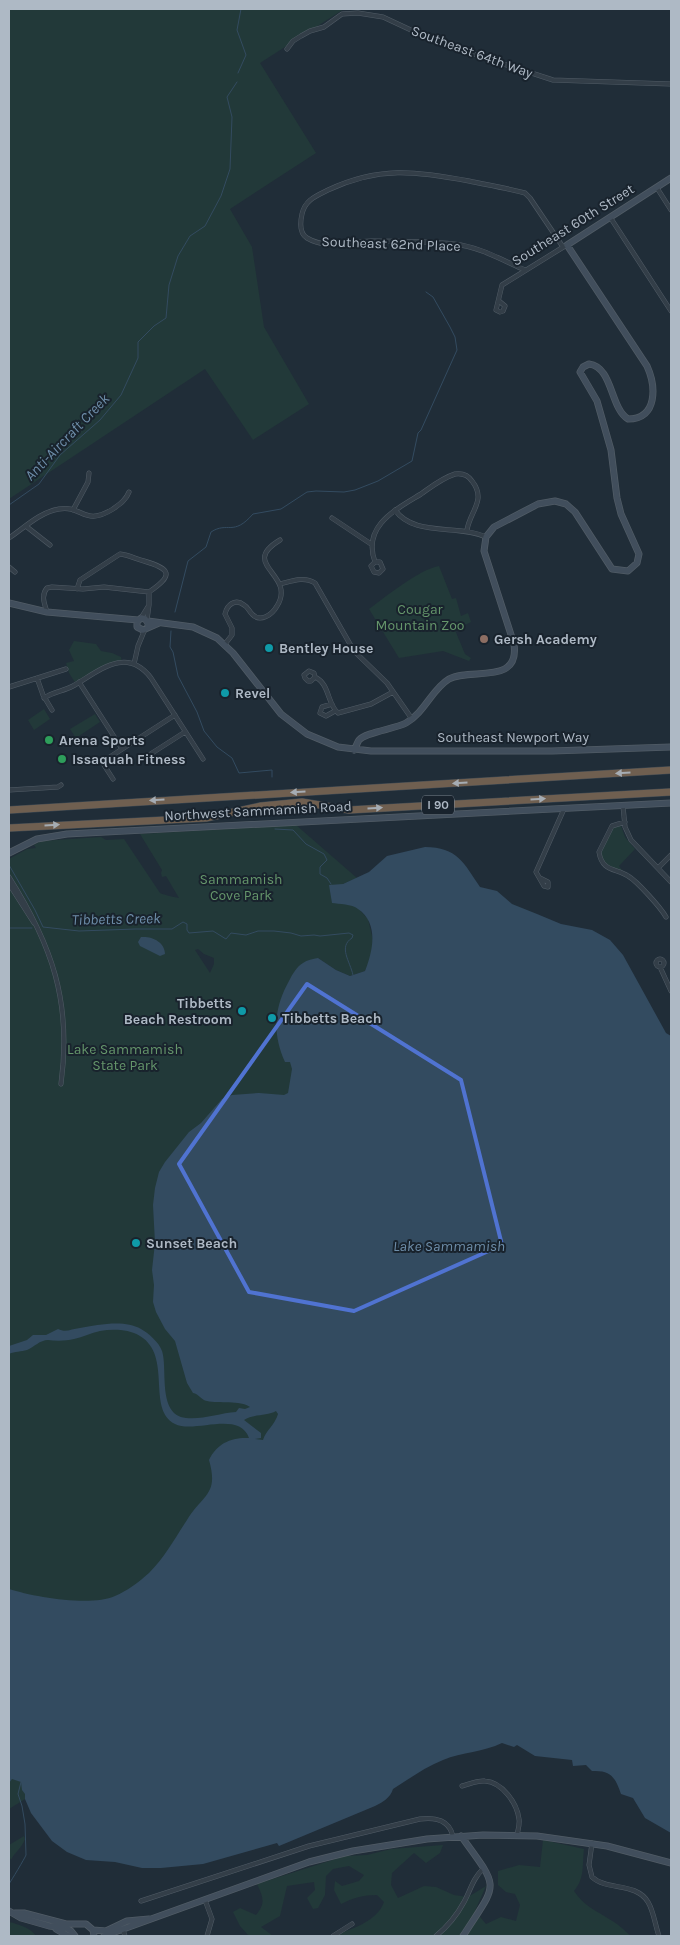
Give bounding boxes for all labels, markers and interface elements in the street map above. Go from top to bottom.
street label: Southeast 64th Way [409,22,536,82]
street label: Southeast 60th Street [509,180,637,270]
street label: Southeast 62nd Place [321,233,461,255]
water label: Anti-Aircraft Creek [21,389,113,484]
park label: Cougar Mountain Zoo [376,601,464,634]
place label: Gersh Academy [494,631,597,648]
marker: Gersh Academy [478,633,490,645]
place label: Bentley House [279,640,373,657]
marker: Bentley House [263,642,275,654]
place label: Revel [235,685,270,702]
marker: Revel [219,687,231,699]
street label: Southeast Newport Way [437,729,589,746]
place label: Arena Sports [59,732,145,749]
marker: Arena Sports [43,734,55,746]
place label: Issaquah Fitness [72,751,186,768]
marker: Issaquah Fitness [56,753,68,765]
one-way arrow [614,770,630,778]
one-way arrow [452,779,468,787]
one-way arrow [290,789,306,797]
one-way arrow [530,794,546,802]
road number: I 90 [422,796,454,814]
one-way arrow [149,797,165,805]
street label: Northwest Sammamish Road [164,798,352,824]
one-way arrow [368,804,384,812]
one-way arrow [45,821,61,829]
park label: Sammamish Cove Park [199,871,283,904]
water label: Tibbetts Creek [71,909,161,929]
place label: Tibbetts Beach Restroom [124,995,232,1028]
marker: Tibbetts Beach Restroom [236,1005,248,1017]
place label: Tibbetts Beach [282,1010,381,1027]
marker: Tibbetts Beach [266,1012,278,1024]
park label: Lake Sammamish State Park [67,1041,183,1074]
place label: Sunset Beach [146,1235,237,1252]
marker: Sunset Beach [130,1237,142,1249]
water label: Lake Sammamish [393,1237,505,1255]

